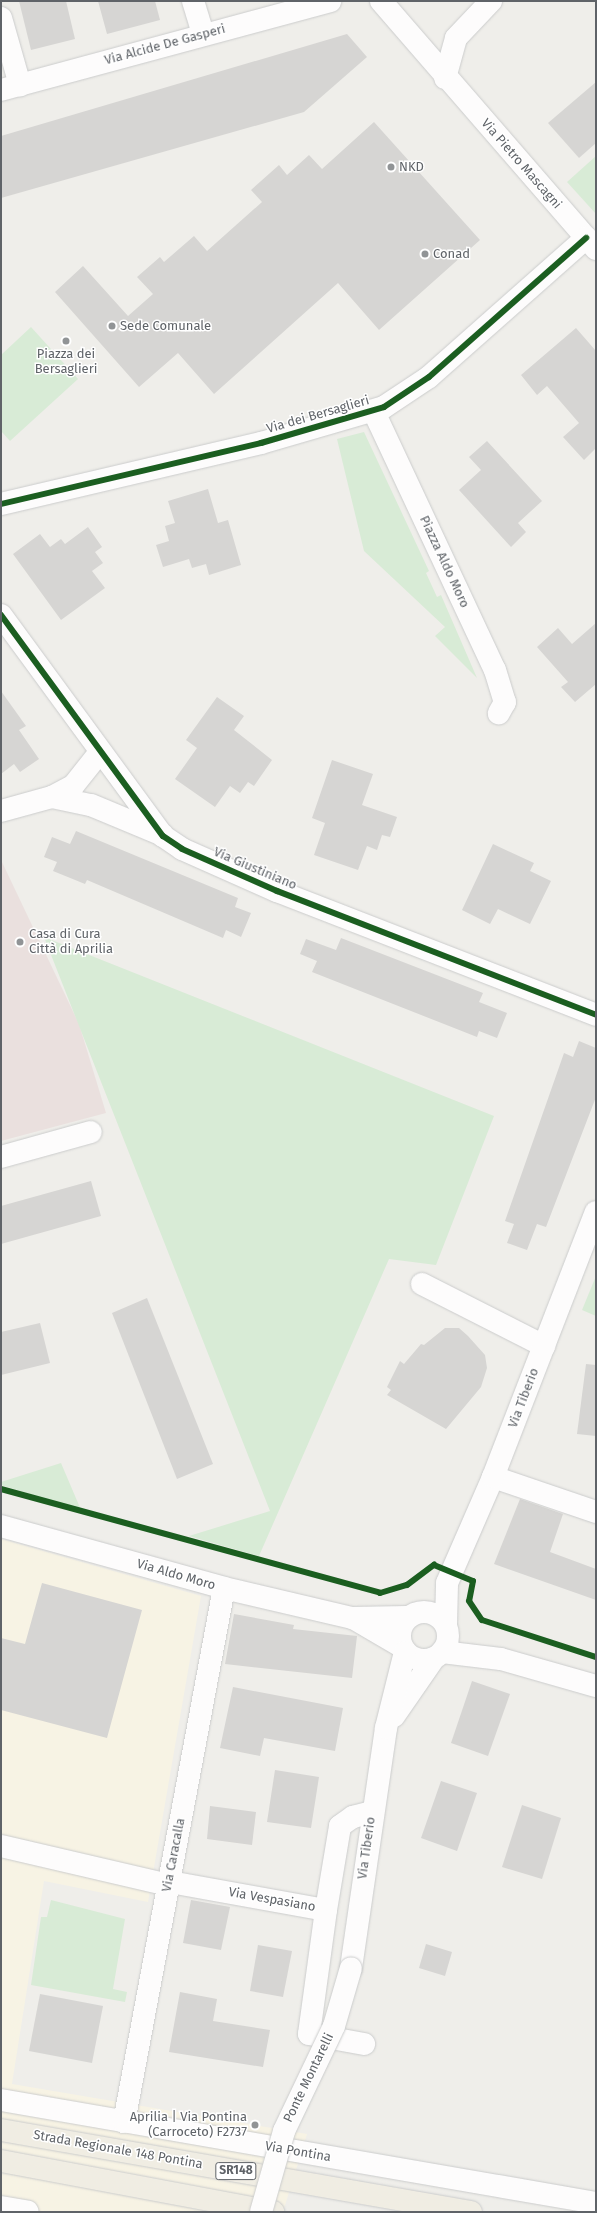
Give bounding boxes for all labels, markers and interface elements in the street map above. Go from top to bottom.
street label: Via Alcide De Gasperi [103,21,227,69]
street label: Via Pietro Mascagni [478,116,564,212]
place label: NKD [399,159,424,175]
marker: NKD [386,162,396,172]
place label: Conad [433,246,470,262]
marker: Conad [420,249,430,259]
place label: Sede Comunale [120,318,211,334]
marker: Sede Comunale [107,321,117,331]
marker: Piazza dei Bersaglieri [61,336,71,346]
place label: Piazza dei Bersaglieri [35,347,97,378]
street label: Via dei Bersaglieri [265,393,371,437]
street label: Piazza Aldo Moro [416,513,472,611]
street label: Via Giustiniano [211,844,299,894]
place label: Casa di Cura Città di Aprilia [29,927,113,958]
marker: Casa di Cura Città di Aprilia [14,936,26,948]
street label: Via Tiberio [505,1366,543,1430]
street label: Via Aldo Moro [135,1556,217,1594]
street label: Via Tiberio [355,1816,379,1880]
street label: Via Caracalla [159,1817,189,1893]
street label: Via Vespasiano [227,1885,317,1915]
street label: Ponte Montarelli [281,2031,337,2125]
place label: Aprilia | Via Pontina (Carroceto) F2737 [130,2110,247,2141]
marker: Aprilia | Via Pontina (Carroceto) F2737 [250,2120,260,2130]
street label: Strada Regionale 148 Pontina [32,2127,204,2173]
street label: Via Pontina [264,2139,332,2165]
road number: SR148 [215,2161,257,2181]

